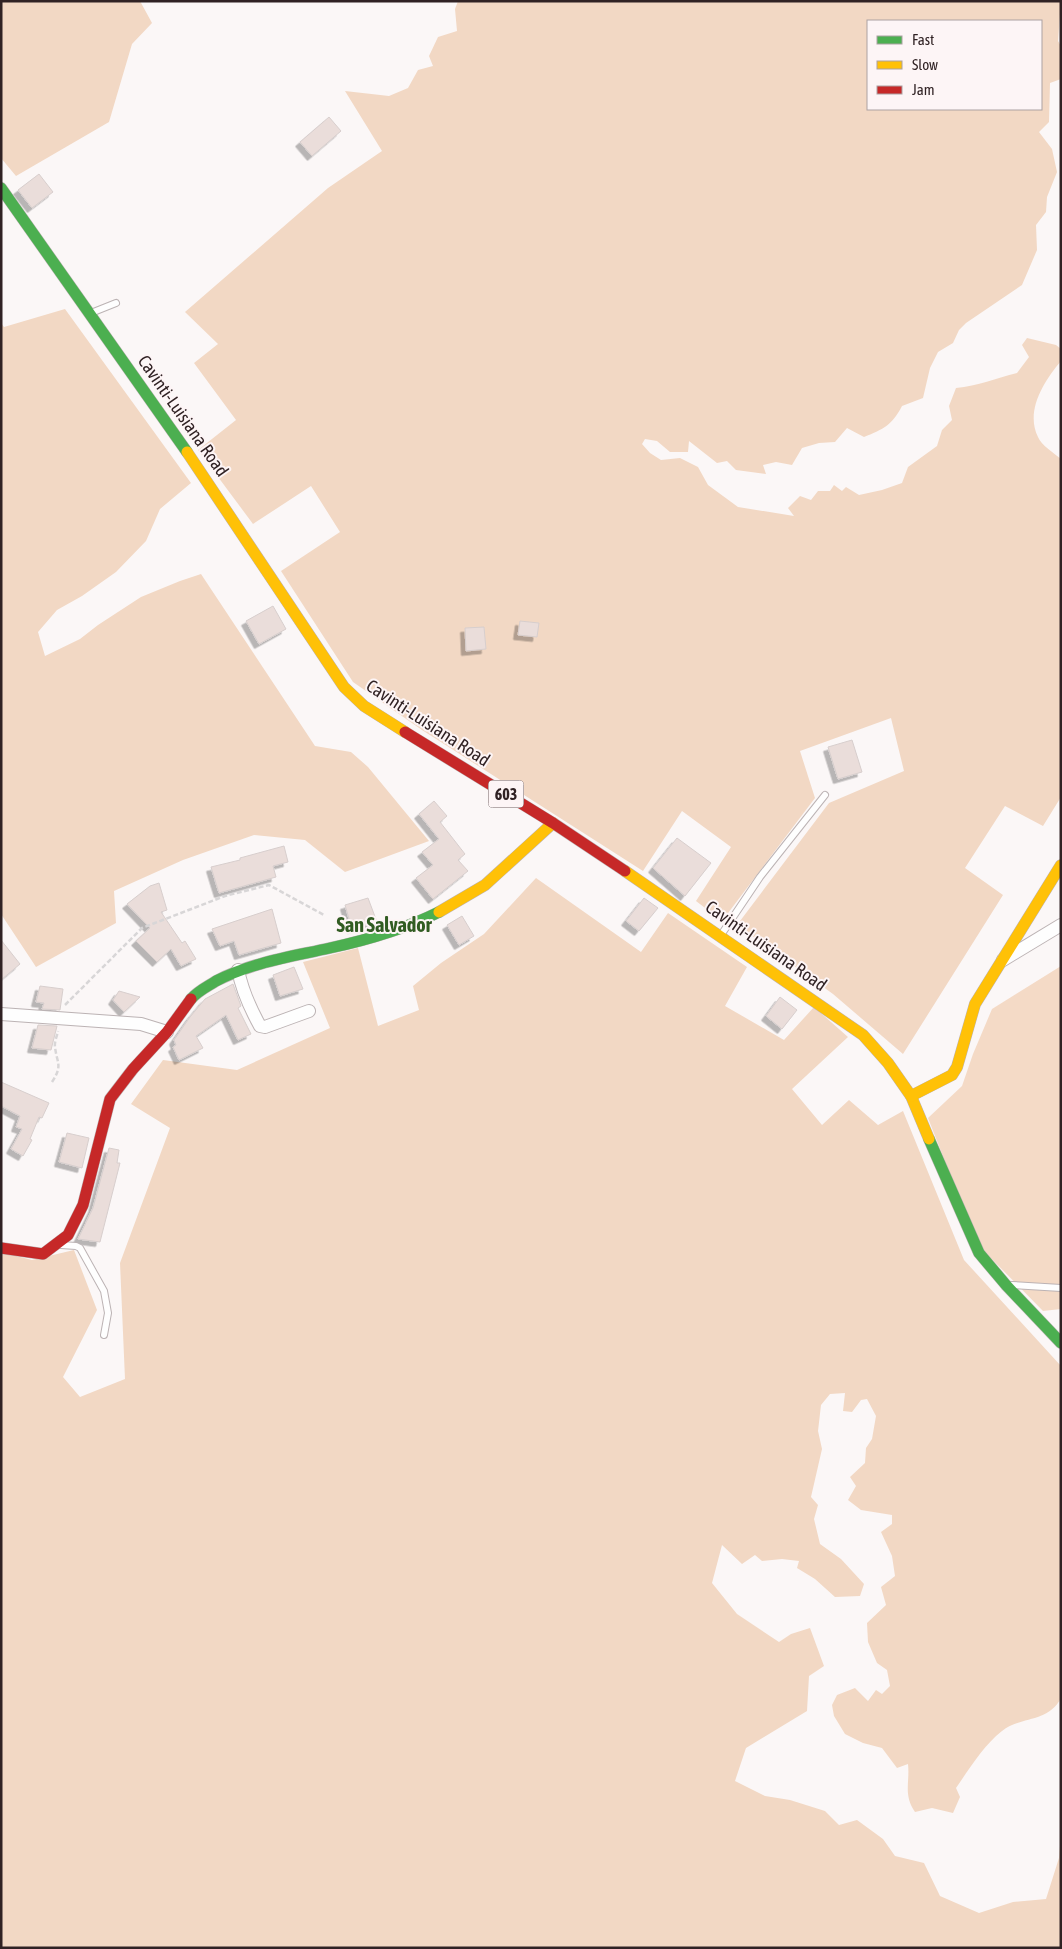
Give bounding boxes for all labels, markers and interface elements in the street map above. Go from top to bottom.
legend [867,20,1042,110]
text: Fast [912,31,934,48]
text: Slow [912,56,938,73]
text: Jam [912,81,935,98]
street label: Cavinti-Luisiana Road [134,351,233,480]
street label: Cavinti-Luisiana Road [363,675,494,770]
road number: 603 [488,781,524,808]
street label: Cavinti-Luisiana Road [702,896,831,995]
district label: San Salvador [336,913,433,936]

